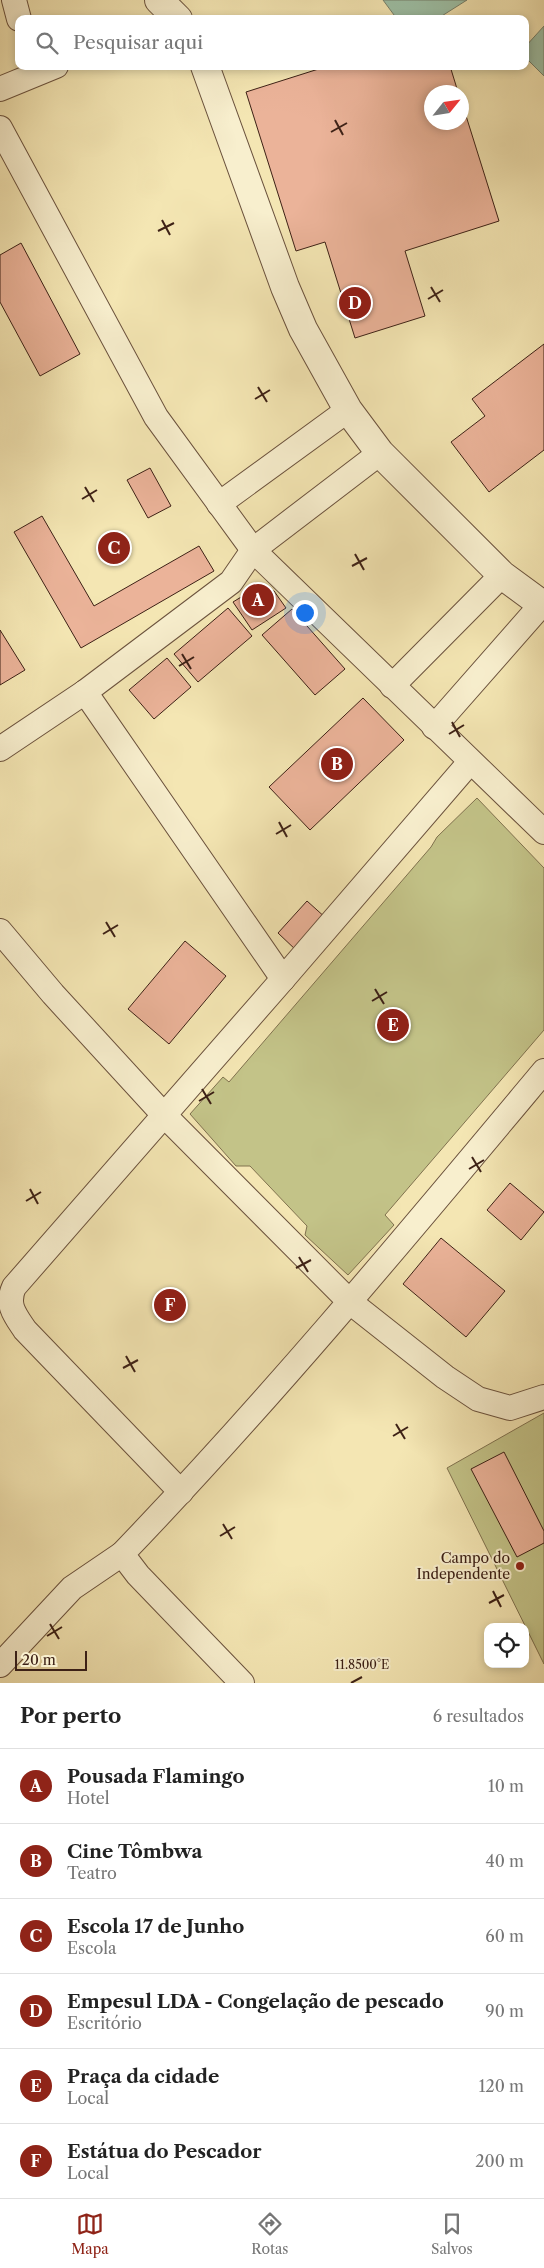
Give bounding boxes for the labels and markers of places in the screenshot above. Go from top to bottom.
pin: D [339,284,371,322]
pin: C [98,529,130,567]
pin: A [242,581,274,619]
pin: B [321,745,353,783]
pin: E [377,1006,409,1044]
pin: F [154,1286,186,1324]
place label: Campo do Independente [416,1549,510,1583]
marker: Campo do Independente [514,1560,526,1572]

